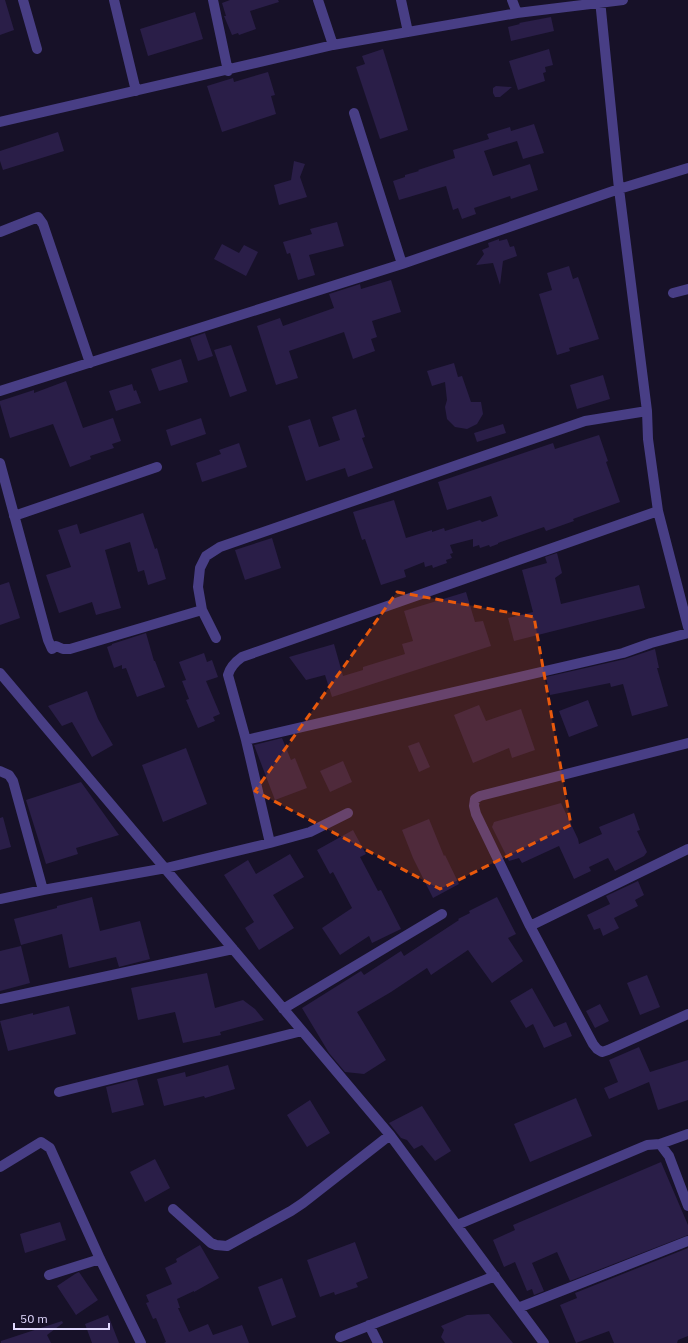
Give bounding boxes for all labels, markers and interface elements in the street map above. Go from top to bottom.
scale bar [14,1305,109,1331]
text: 50 m [20,1311,48,1326]

